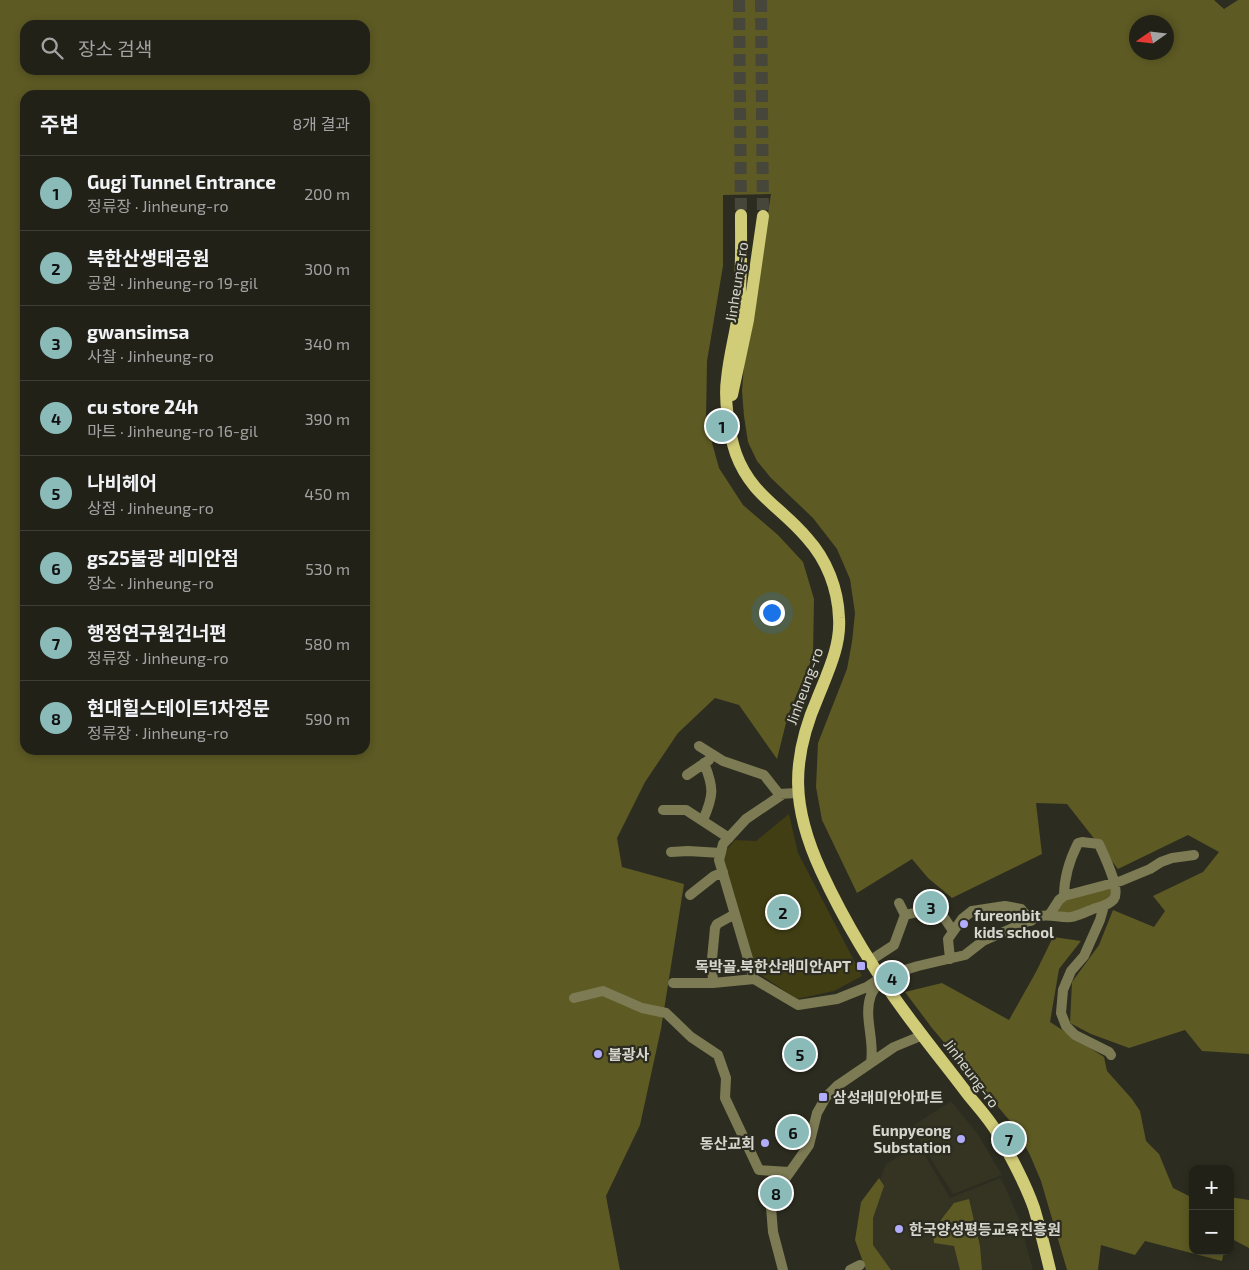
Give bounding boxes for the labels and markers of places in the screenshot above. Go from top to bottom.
pin: 1 [706,407,738,445]
pin: 3 [915,888,947,926]
pin: 2 [767,893,799,931]
place label: fureonbit kids school [974,906,1054,941]
marker: fureonbit kids school [958,918,970,930]
place label: 독박골.북한산래미안APT [695,957,851,975]
pin: 4 [876,959,908,997]
marker: 독박골.북한산래미안APT [855,960,867,972]
pin: 5 [784,1035,816,1073]
place label: 불광사 [608,1045,650,1063]
marker: 불광사 [592,1048,604,1060]
place label: 삼성래미안아파트 [833,1088,944,1106]
marker: 삼성래미안아파트 [817,1091,829,1103]
pin: 6 [777,1113,809,1151]
pin: 7 [993,1120,1025,1158]
place label: Eunpyeong Substation [872,1121,951,1156]
marker: Eunpyeong Substation [955,1133,967,1145]
place label: 동산교회 [700,1134,755,1152]
marker: 동산교회 [759,1137,771,1149]
pin: 8 [760,1174,792,1212]
place label: 한국양성평등교육진흥원 [909,1220,1061,1238]
marker: 한국양성평등교육진흥원 [893,1223,905,1235]

